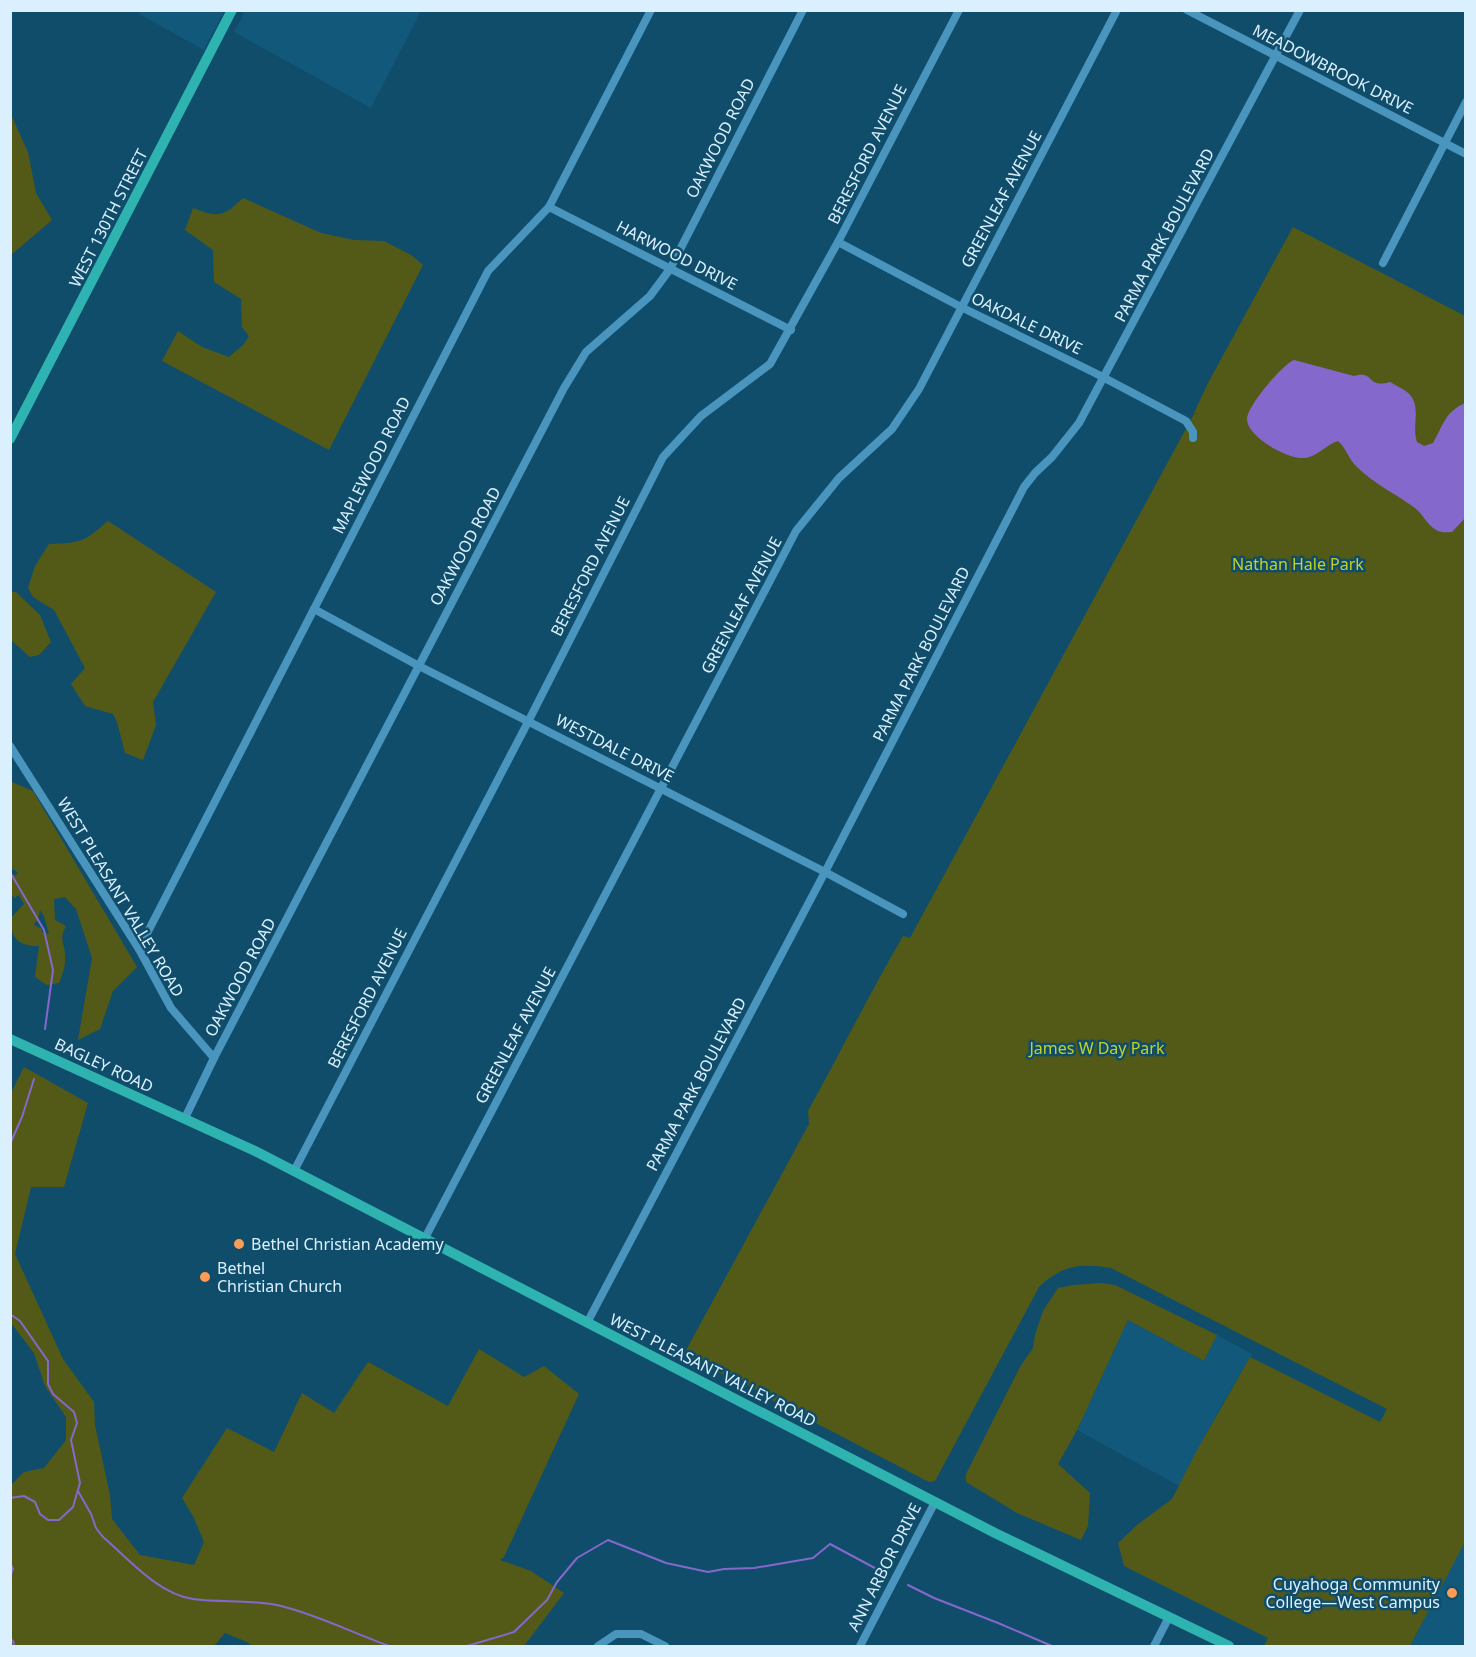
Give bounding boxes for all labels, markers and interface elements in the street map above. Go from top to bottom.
street label: MEADOWBROOK DRIVE [1249,19,1417,119]
street label: OAKWOOD ROAD [680,74,760,202]
street label: BERESFORD AVENUE [822,80,912,228]
street label: GREENLEAF AVENUE [956,127,1046,271]
street label: PARMA PARK BOULEVARD [1109,144,1219,326]
street label: WEST 130TH STREET [64,145,152,291]
street label: HARWOOD DRIVE [613,215,741,295]
street label: OAKDALE DRIVE [968,287,1086,359]
street label: MAPLEWOOD ROAD [327,393,415,537]
street label: OAKWOOD ROAD [424,483,506,609]
street label: BERESFORD AVENUE [545,492,635,640]
street label: GREENLEAF AVENUE [696,533,786,677]
park label: Nathan Hale Park [1232,553,1364,575]
street label: PARMA PARK BOULEVARD [867,563,975,745]
street label: WESTDALE DRIVE [552,709,678,787]
street label: WEST PLEASANT VALLEY ROAD [53,793,189,1001]
street label: OAKWOOD ROAD [199,914,281,1040]
street label: BERESFORD AVENUE [322,924,412,1072]
street label: GREENLEAF AVENUE [470,963,560,1107]
street label: PARMA PARK BOULEVARD [641,993,751,1175]
street label: BAGLEY ROAD [51,1033,157,1097]
park label: James W Day Park [1028,1037,1165,1059]
place label: Bethel Christian Academy [251,1233,444,1255]
marker: Bethel Christian Academy [232,1237,246,1251]
place label: Bethel Christian Church [217,1257,342,1297]
marker: Bethel Christian Church [198,1270,212,1284]
street label: WEST PLEASANT VALLEY ROAD [606,1308,820,1432]
street label: ANN ARBOR DRIVE [842,1499,926,1635]
place label: Cuyahoga Community College—West Campus [1265,1573,1441,1613]
marker: Cuyahoga Community College—West Campus [1445,1586,1459,1600]

